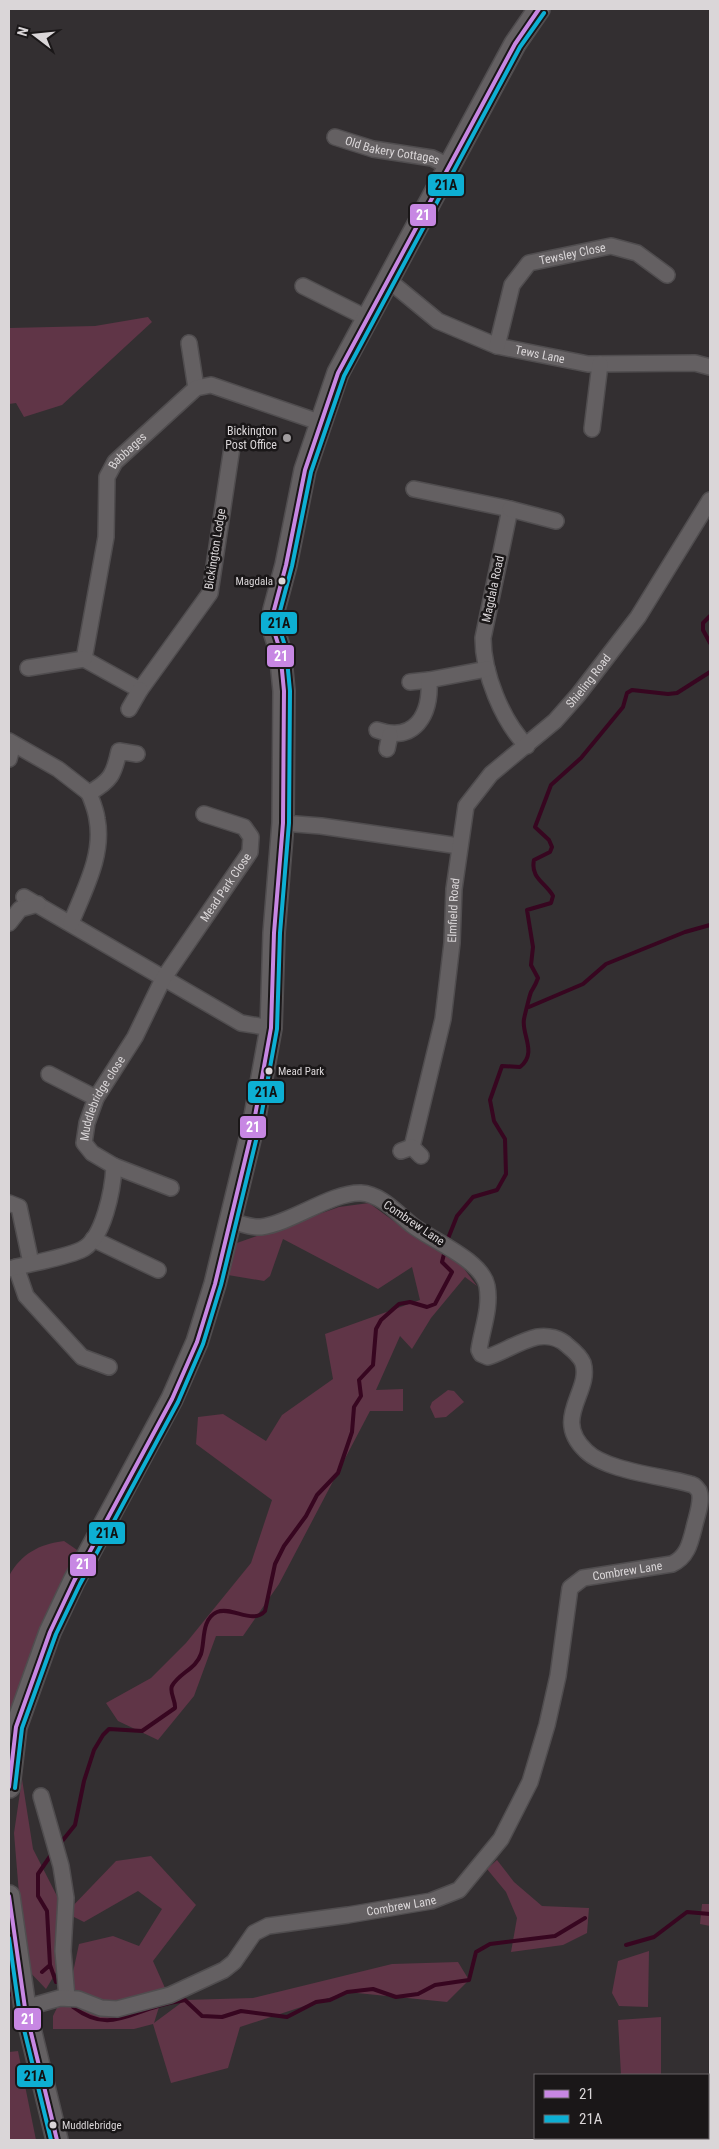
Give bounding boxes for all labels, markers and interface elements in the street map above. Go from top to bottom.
north arrow [10,10,60,60]
text: N [14,25,31,38]
street label: Old Bakery Cottages [343,134,442,168]
line badge: 21A [427,173,465,197]
text: 21A [435,177,458,193]
line badge: 21 [409,203,437,227]
text: 21 [416,207,430,223]
street label: Tewsley Close [538,240,607,268]
street label: Tews Lane [514,343,566,366]
place label: Bickington Post Office [225,424,277,452]
street label: Babbages [106,430,149,471]
marker: Bickington Post Office [281,432,293,444]
street label: Bickington Lodge [202,507,228,591]
street label: Magdala Road [479,554,507,624]
place label: Magdala [235,575,273,588]
marker: Magdala [277,576,287,586]
line badge: 21A [260,611,298,635]
text: 21A [268,615,291,631]
line badge: 21 [266,644,295,668]
text: 21 [274,648,288,664]
street label: Shieling Road [563,651,614,711]
street label: Mead Park Close [197,850,254,924]
street label: Elmfield Road [445,877,463,943]
street label: Muddlebridge close [77,1053,128,1142]
place label: Mead Park [278,1065,324,1078]
marker: Mead Park [264,1066,274,1076]
line badge: 21A [247,1080,285,1104]
text: 21A [255,1084,278,1100]
line badge: 21 [239,1115,267,1139]
text: 21 [246,1119,260,1135]
street label: Combrew Lane [381,1198,447,1249]
line badge: 21A [88,1521,126,1545]
text: 21A [96,1525,119,1541]
line badge: 21 [69,1553,97,1577]
text: 21 [76,1556,90,1572]
street label: Combrew Lane [591,1559,664,1583]
street label: Combrew Lane [365,1892,439,1919]
line badge: 21 [13,2007,42,2031]
text: 21 [21,2011,35,2027]
line badge: 21A [16,2064,54,2088]
text: 21A [24,2068,47,2084]
legend [534,2074,709,2139]
text: 21 [579,2085,594,2103]
text: 21A [579,2110,603,2128]
place label: Muddlebridge [62,2119,122,2132]
marker: Muddlebridge [48,2120,58,2130]

